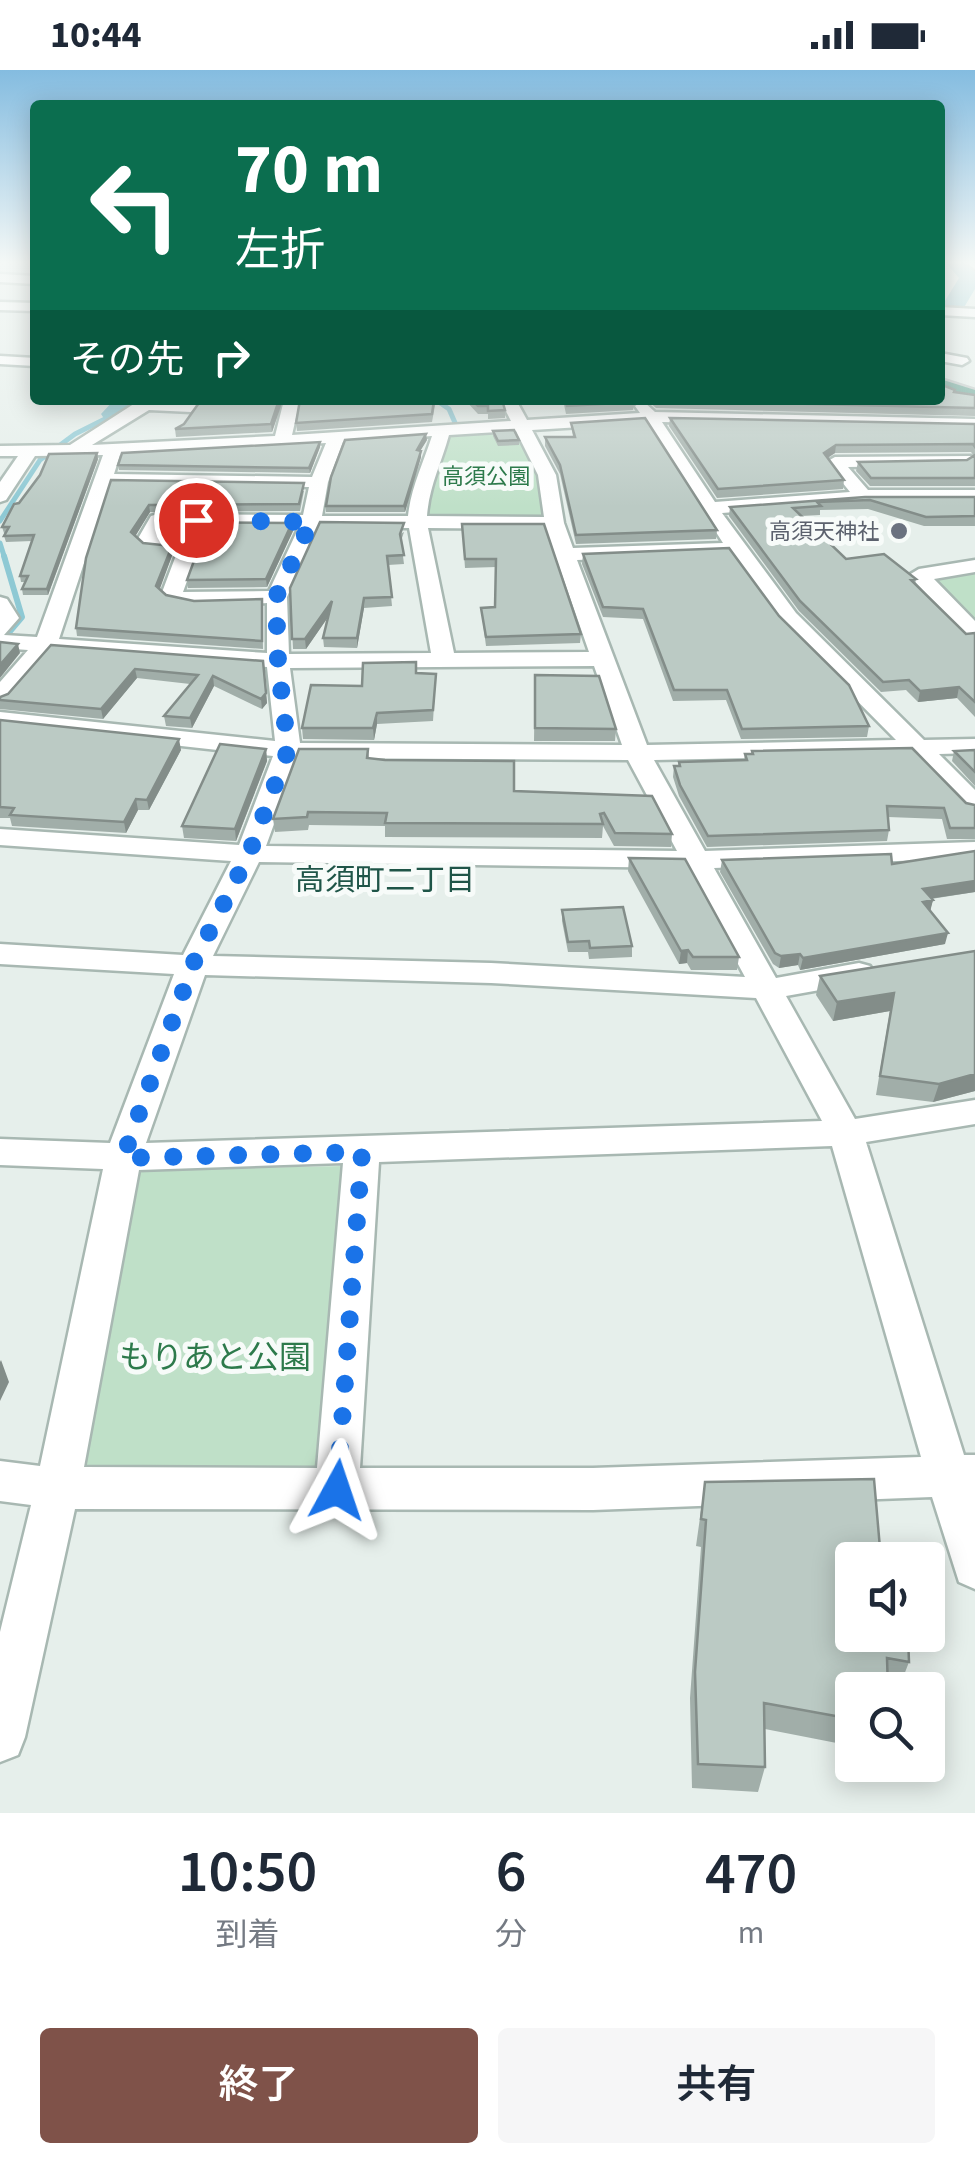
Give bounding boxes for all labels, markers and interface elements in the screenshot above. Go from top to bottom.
text: 10:44 [50,8,142,62]
text: 70 m [235,120,383,220]
icon: left [70,140,200,270]
text: 左折 [235,219,325,283]
icon: right [204,330,259,385]
text: その先 [70,333,184,387]
park label: 高須公園 [442,461,530,493]
pin [154,478,239,563]
icon: arrive [169,493,224,548]
place label: 高須天神社 [769,516,879,548]
marker: 高須天神社 [888,520,910,542]
district label: 高須町二丁目 [295,859,475,902]
park label: もりあと公園 [119,1335,311,1381]
position arrow [285,1438,389,1542]
map controls [835,1542,945,1782]
button: sound [835,1542,945,1652]
button: search [835,1672,945,1782]
text: 10:50 [178,1830,317,1915]
text: 6 [496,1830,527,1915]
text: 470 [705,1832,797,1917]
text: m [738,1910,764,1956]
text: 到着 [216,1912,280,1958]
text: 分 [495,1912,527,1958]
button: 終了 [40,2028,478,2143]
button: 共有 [498,2028,935,2143]

